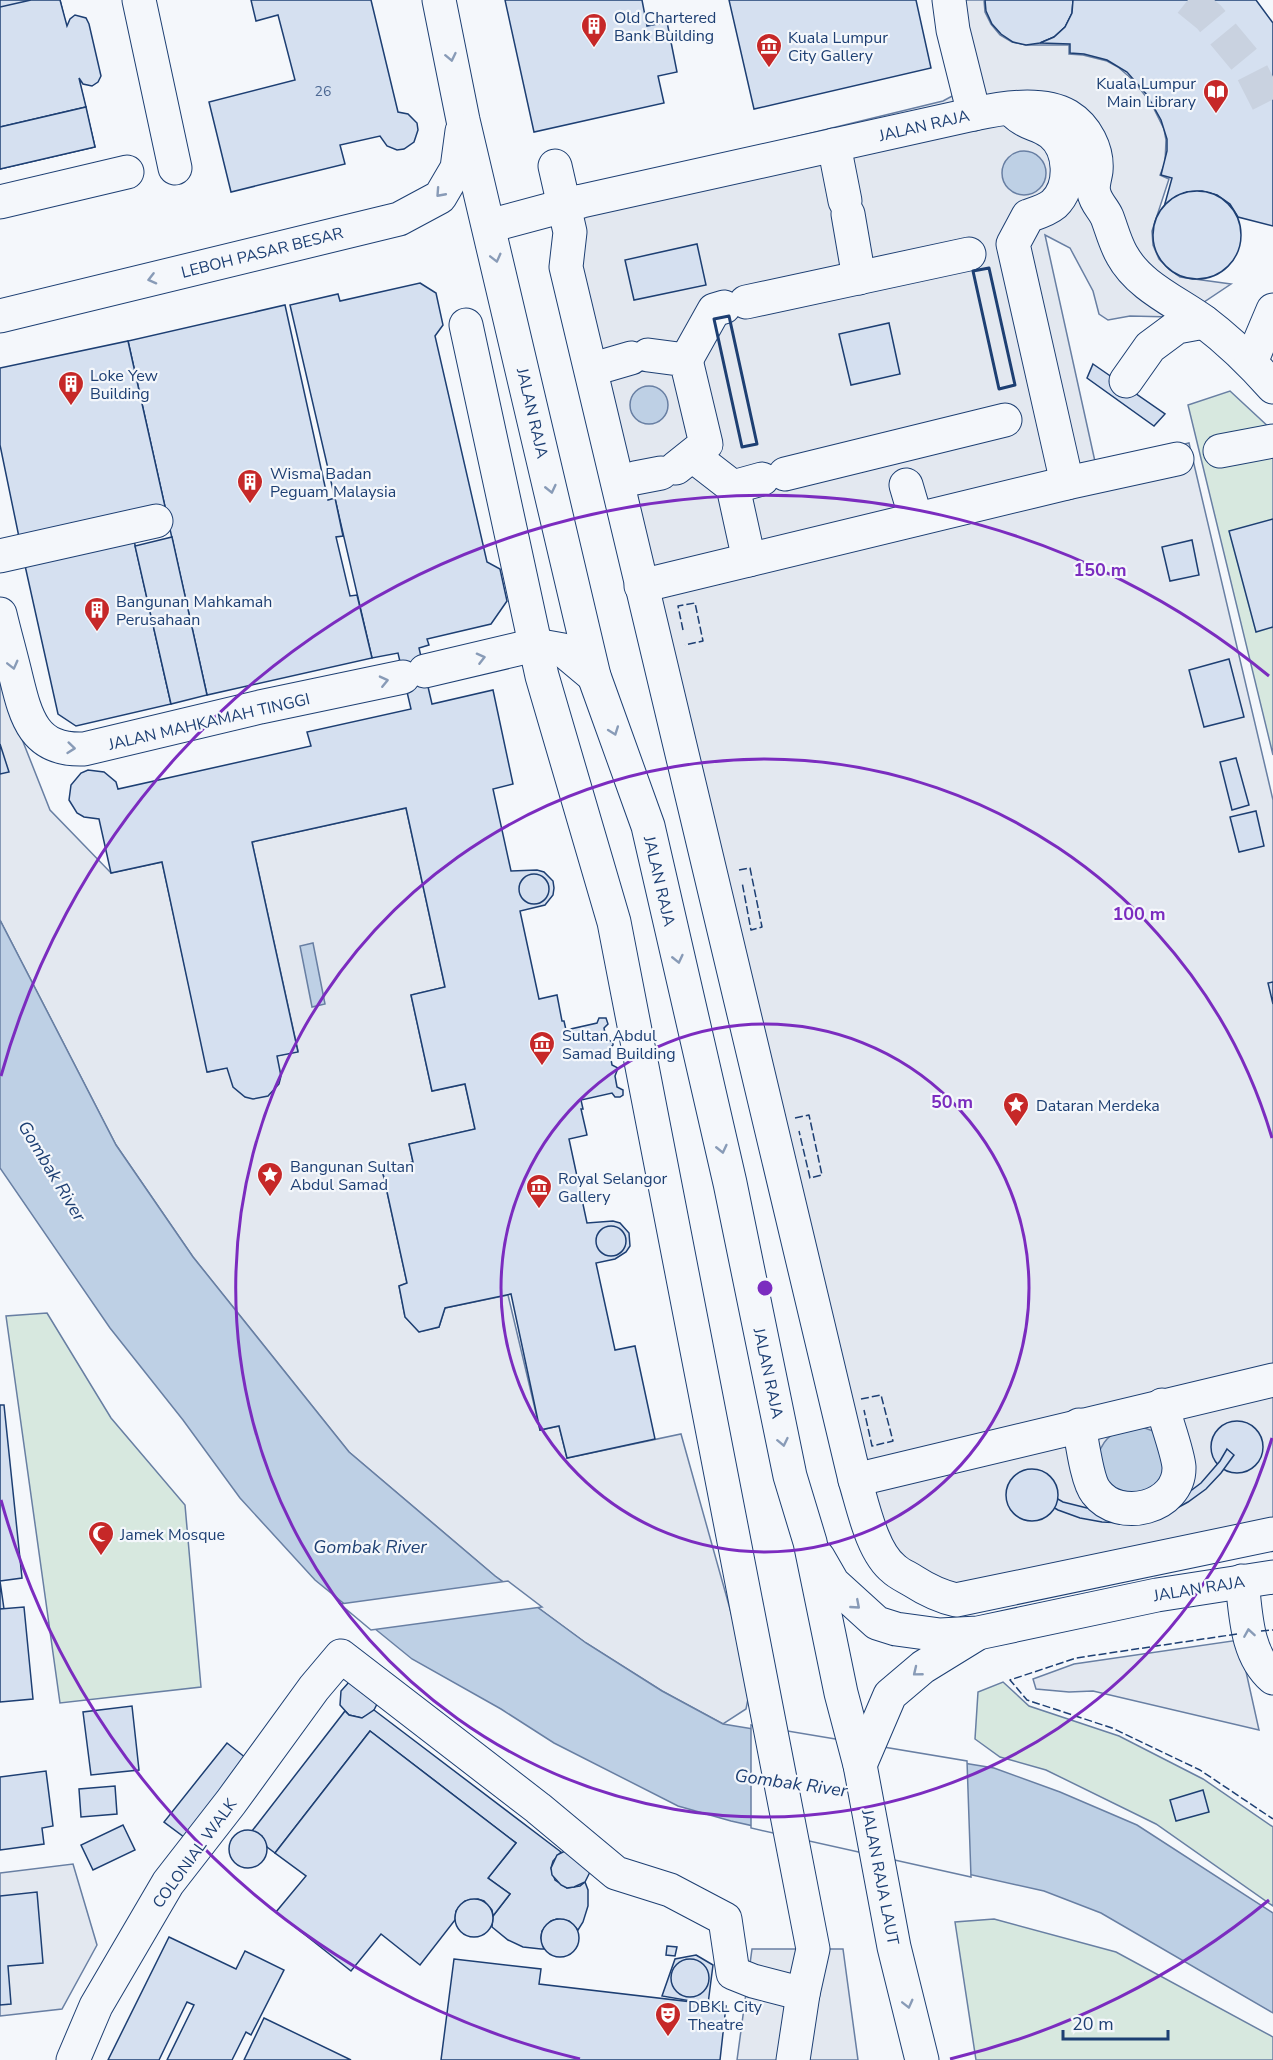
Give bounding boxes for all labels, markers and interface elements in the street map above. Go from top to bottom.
place label: Old Chartered Bank Building [614,7,716,47]
building icon: Old Chartered Bank Building [579,11,609,49]
place label: Kuala Lumpur City Gallery [788,27,888,67]
museum icon: Kuala Lumpur City Gallery [754,31,784,69]
one-way arrow [444,52,457,62]
place label: Kuala Lumpur Main Library [1096,73,1197,113]
library icon: Kuala Lumpur Main Library [1201,77,1231,115]
house number: 26 [315,82,331,101]
street label: JALAN RAJA [876,105,972,147]
one-way arrow [436,186,447,197]
street label: LEBOH PASAR BESAR [179,222,346,284]
one-way arrow [489,253,502,263]
one-way arrow [147,272,157,285]
place label: Loke Yew Building [90,365,159,405]
street label: JALAN RAJA [511,365,553,461]
building icon: Loke Yew Building [56,369,86,407]
place label: Wisma Badan Peguam Malaysia [270,463,396,503]
building icon: Wisma Badan Peguam Malaysia [235,467,265,505]
one-way arrow [543,484,556,494]
text: 150 m [1073,558,1127,582]
place label: Bangunan Mahkamah Perusahaan [116,591,272,631]
building icon: Bangunan Mahkamah Perusahaan [82,595,112,633]
one-way arrow [476,652,486,665]
one-way arrow [5,660,18,670]
one-way arrow [379,675,389,688]
street label: JALAN MAHKAMAH TINGGI [105,688,312,756]
one-way arrow [606,725,619,736]
one-way arrow [67,741,76,754]
street label: JALAN RAJA [638,833,680,929]
text: 100 m [1112,902,1166,926]
one-way arrow [671,953,684,963]
place label: Sultan Abdul Samad Building [562,1025,676,1065]
museum icon: Sultan Abdul Samad Building [527,1029,557,1067]
text: 50 m [931,1090,973,1114]
place icon: Dataran Merdeka [1001,1090,1031,1128]
place label: Dataran Merdeka [1036,1095,1160,1117]
water label: Gombak River [12,1116,92,1226]
one-way arrow [715,1143,728,1153]
place label: Bangunan Sultan Abdul Samad [290,1156,414,1196]
place icon: Bangunan Sultan Abdul Samad [255,1160,285,1198]
place label: Royal Selangor Gallery [558,1168,668,1208]
museum icon: Royal Selangor Gallery [524,1172,554,1210]
centre of rings [755,1278,775,1298]
street label: JALAN RAJA [747,1325,788,1421]
one-way arrow [776,1437,789,1447]
mosque icon: Jamek Mosque [86,1519,116,1557]
place label: Jamek Mosque [119,1524,225,1546]
water label: Gombak River [313,1535,427,1559]
street label: JALAN RAJA [1151,1571,1247,1607]
one-way arrow [849,1598,860,1609]
one-way arrow [1243,1628,1256,1638]
one-way arrow [913,1665,924,1676]
water label: Gombak River [733,1763,849,1803]
street label: COLONIAL WALK [148,1794,243,1913]
street label: JALAN RAJA LAUT [856,1807,904,1947]
place label: DBKL City Theatre [688,1996,763,2036]
one-way arrow [900,1998,913,2008]
theatre icon: DBKL City Theatre [653,2000,683,2038]
scale bar [1063,2003,1168,2041]
text: 20 m [1072,2012,1114,2036]

